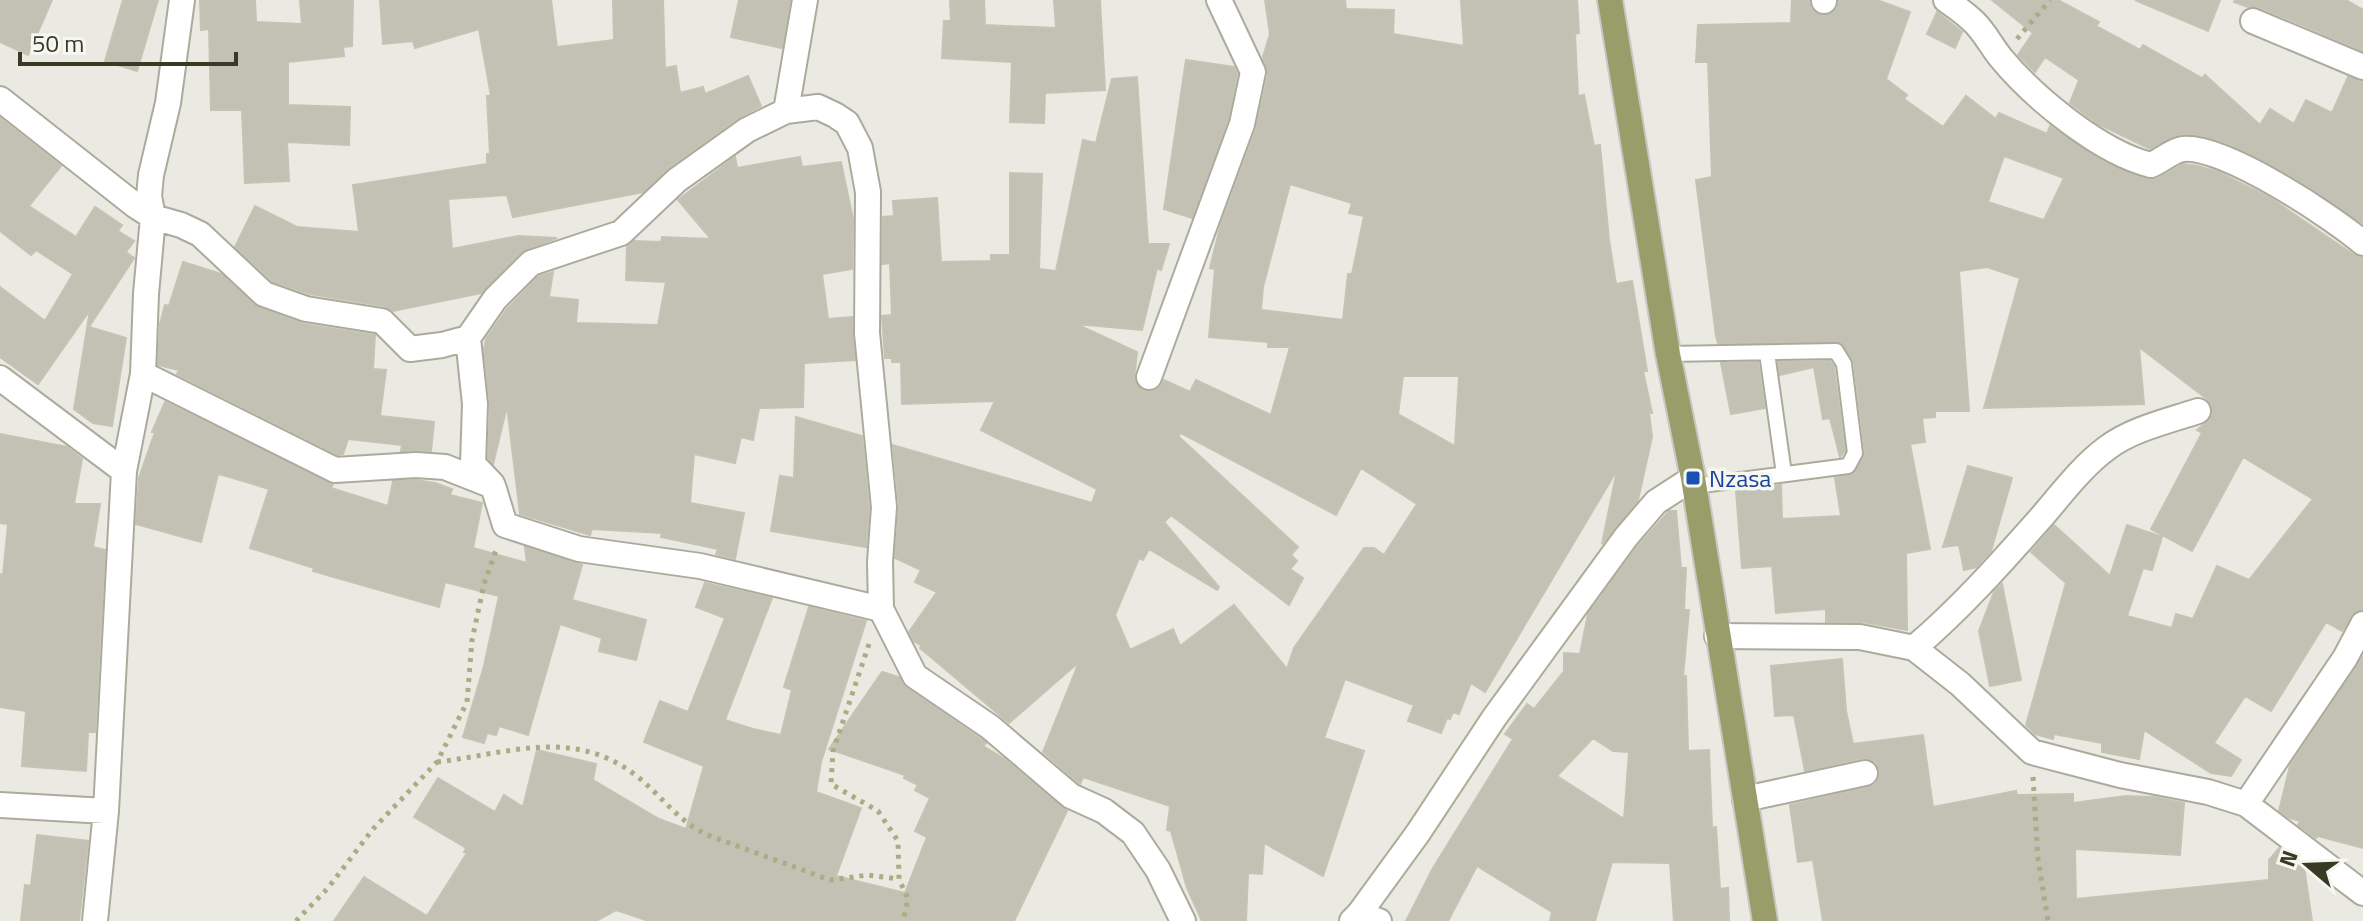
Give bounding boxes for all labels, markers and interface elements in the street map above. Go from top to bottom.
scale bar [20,16,236,66]
text: 50 m [32,25,84,61]
place label: Nzasa [1709,460,1771,496]
marker: Nzasa [1684,469,1702,487]
north arrow [2267,825,2347,905]
text: N [2270,846,2307,871]

